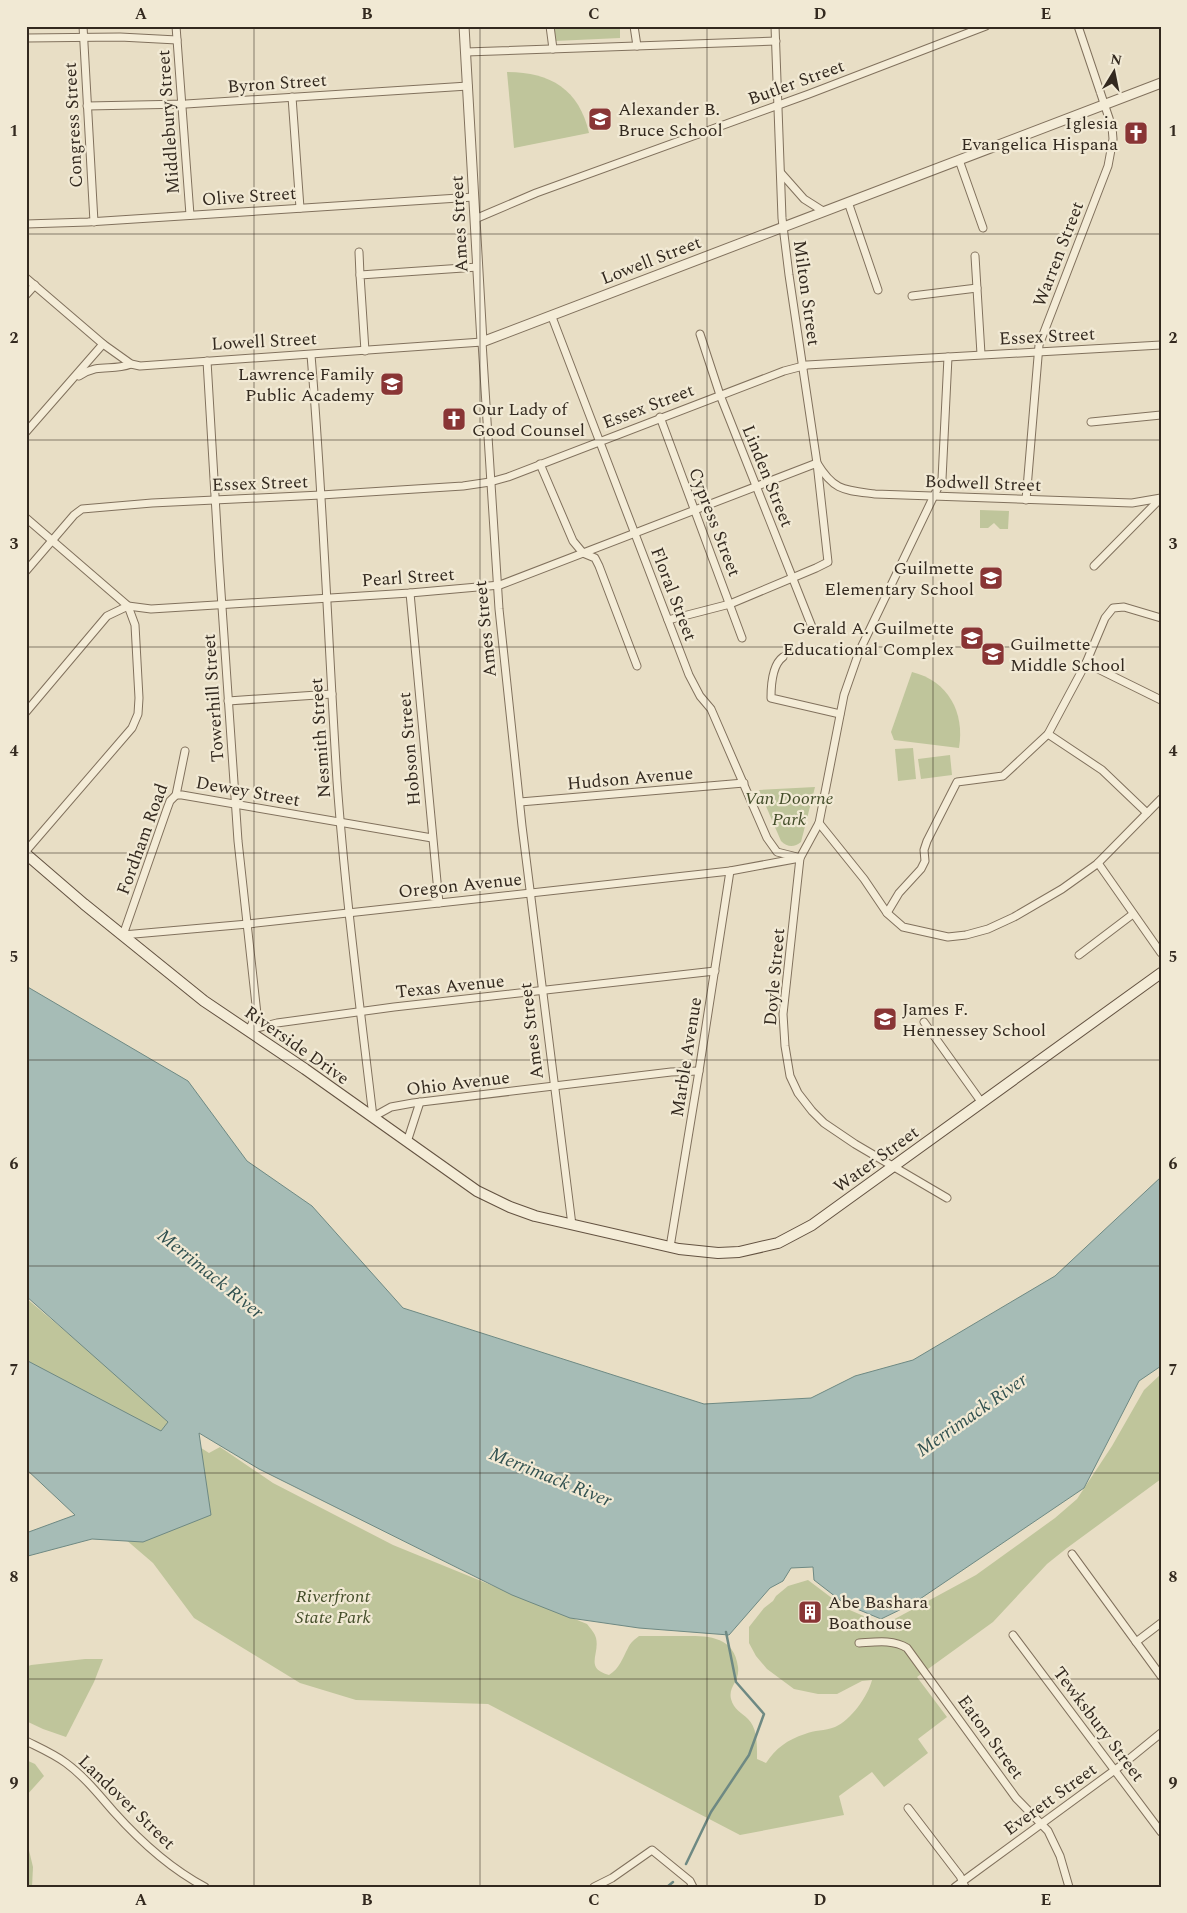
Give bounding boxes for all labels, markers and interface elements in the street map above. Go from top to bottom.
text: A [135,2,148,26]
text: B [361,2,373,26]
text: C [588,2,600,26]
text: D [814,2,827,26]
text: E [1041,2,1051,26]
north arrow [1090,48,1140,98]
text: N [1109,48,1124,71]
street label: Middlebury Street [150,49,187,195]
street label: Butler Street [744,52,848,112]
street label: Congress Street [57,61,90,188]
street label: Byron Street [226,67,328,100]
place label: Alexander B. Bruce School [618,96,723,144]
school or university icon: Alexander B. Bruce School [587,106,613,132]
place label: Iglesia Evangelica Hispana [961,110,1118,158]
text: 1 [10,119,18,143]
text: 1 [1169,119,1177,143]
church icon: Iglesia Evangelica Hispana [1123,120,1149,146]
street label: Ames Street [443,175,476,273]
street label: Olive Street [201,180,297,213]
street label: Warren Street [1026,197,1091,311]
street label: Lowell Street [597,229,705,292]
street label: Milton Street [786,238,827,348]
street label: Essex Street [998,320,1096,353]
street label: Lowell Street [211,325,318,358]
text: 2 [10,326,19,350]
text: 2 [1169,326,1178,350]
place label: Lawrence Family Public Academy [238,361,375,409]
school or university icon: Lawrence Family Public Academy [379,371,405,397]
street label: Essex Street [598,377,698,436]
place label: Our Lady of Good Counsel [472,396,585,444]
church icon: Our Lady of Good Counsel [441,406,467,432]
street label: Linden Street [735,421,800,532]
street label: Cypress Street [681,464,748,581]
street label: Essex Street [211,468,309,499]
street label: Bodwell Street [924,468,1042,499]
text: 3 [10,532,19,556]
text: 3 [1169,532,1178,556]
street label: Floral Street [643,543,704,645]
place label: Guilmette Elementary School [824,555,974,603]
street label: Pearl Street [361,561,455,594]
school or university icon: Guilmette Elementary School [978,565,1004,591]
street label: Ames Street [467,579,504,679]
place label: Gerald A. Guilmette Educational Complex [783,615,954,663]
school or university icon: Gerald A. Guilmette Educational Complex [959,625,985,651]
place label: Guilmette Middle School [1010,631,1125,679]
street label: Towerhill Street [196,633,231,763]
school or university icon: Guilmette Middle School [980,641,1006,667]
street label: Nesmith Street [303,677,338,799]
street label: Hobson Street [391,691,428,807]
text: 4 [10,739,19,763]
text: 4 [1169,739,1178,763]
street label: Hudson Avenue [566,760,694,797]
street label: Dewey Street [194,769,302,814]
street label: Fordham Road [110,779,175,899]
park label: Van Doorne Park [745,785,834,833]
street label: Oregon Avenue [397,866,523,905]
street label: Doyle Street [757,927,792,1027]
text: 5 [10,945,18,969]
text: 5 [1169,945,1177,969]
street label: Texas Avenue [394,967,506,1006]
street label: Ames Street [512,981,551,1081]
street label: Marble Avenue [664,995,709,1119]
place label: James F. Hennessey School [902,996,1046,1044]
street label: Riverside Drive [239,999,355,1092]
school or university icon: James F. Hennessey School [872,1006,898,1032]
street label: Ohio Avenue [405,1064,511,1103]
street label: Water Street [828,1119,925,1200]
text: 6 [10,1152,19,1176]
text: 6 [1169,1152,1178,1176]
water label: Merrimack River [150,1222,270,1327]
text: 7 [10,1358,19,1382]
text: 7 [1169,1358,1178,1382]
water label: Merrimack River [910,1366,1034,1464]
water label: Merrimack River [485,1440,617,1515]
text: 8 [10,1565,19,1589]
text: 8 [1169,1565,1178,1589]
park label: Riverfront State Park [295,1583,371,1631]
place label: Abe Bashara Boathouse [828,1589,928,1637]
building icon: Abe Bashara Boathouse [797,1599,823,1625]
street label: Tewksbury Street [1046,1661,1151,1788]
street label: Eaton Street [951,1689,1031,1785]
street label: Landover Street [72,1749,182,1856]
street label: Everett Street [998,1756,1102,1842]
text: 9 [10,1771,19,1795]
text: 9 [1169,1771,1178,1795]
text: A [135,1888,148,1912]
text: B [361,1888,373,1912]
text: C [588,1888,600,1912]
text: D [814,1888,827,1912]
text: E [1041,1888,1051,1912]

